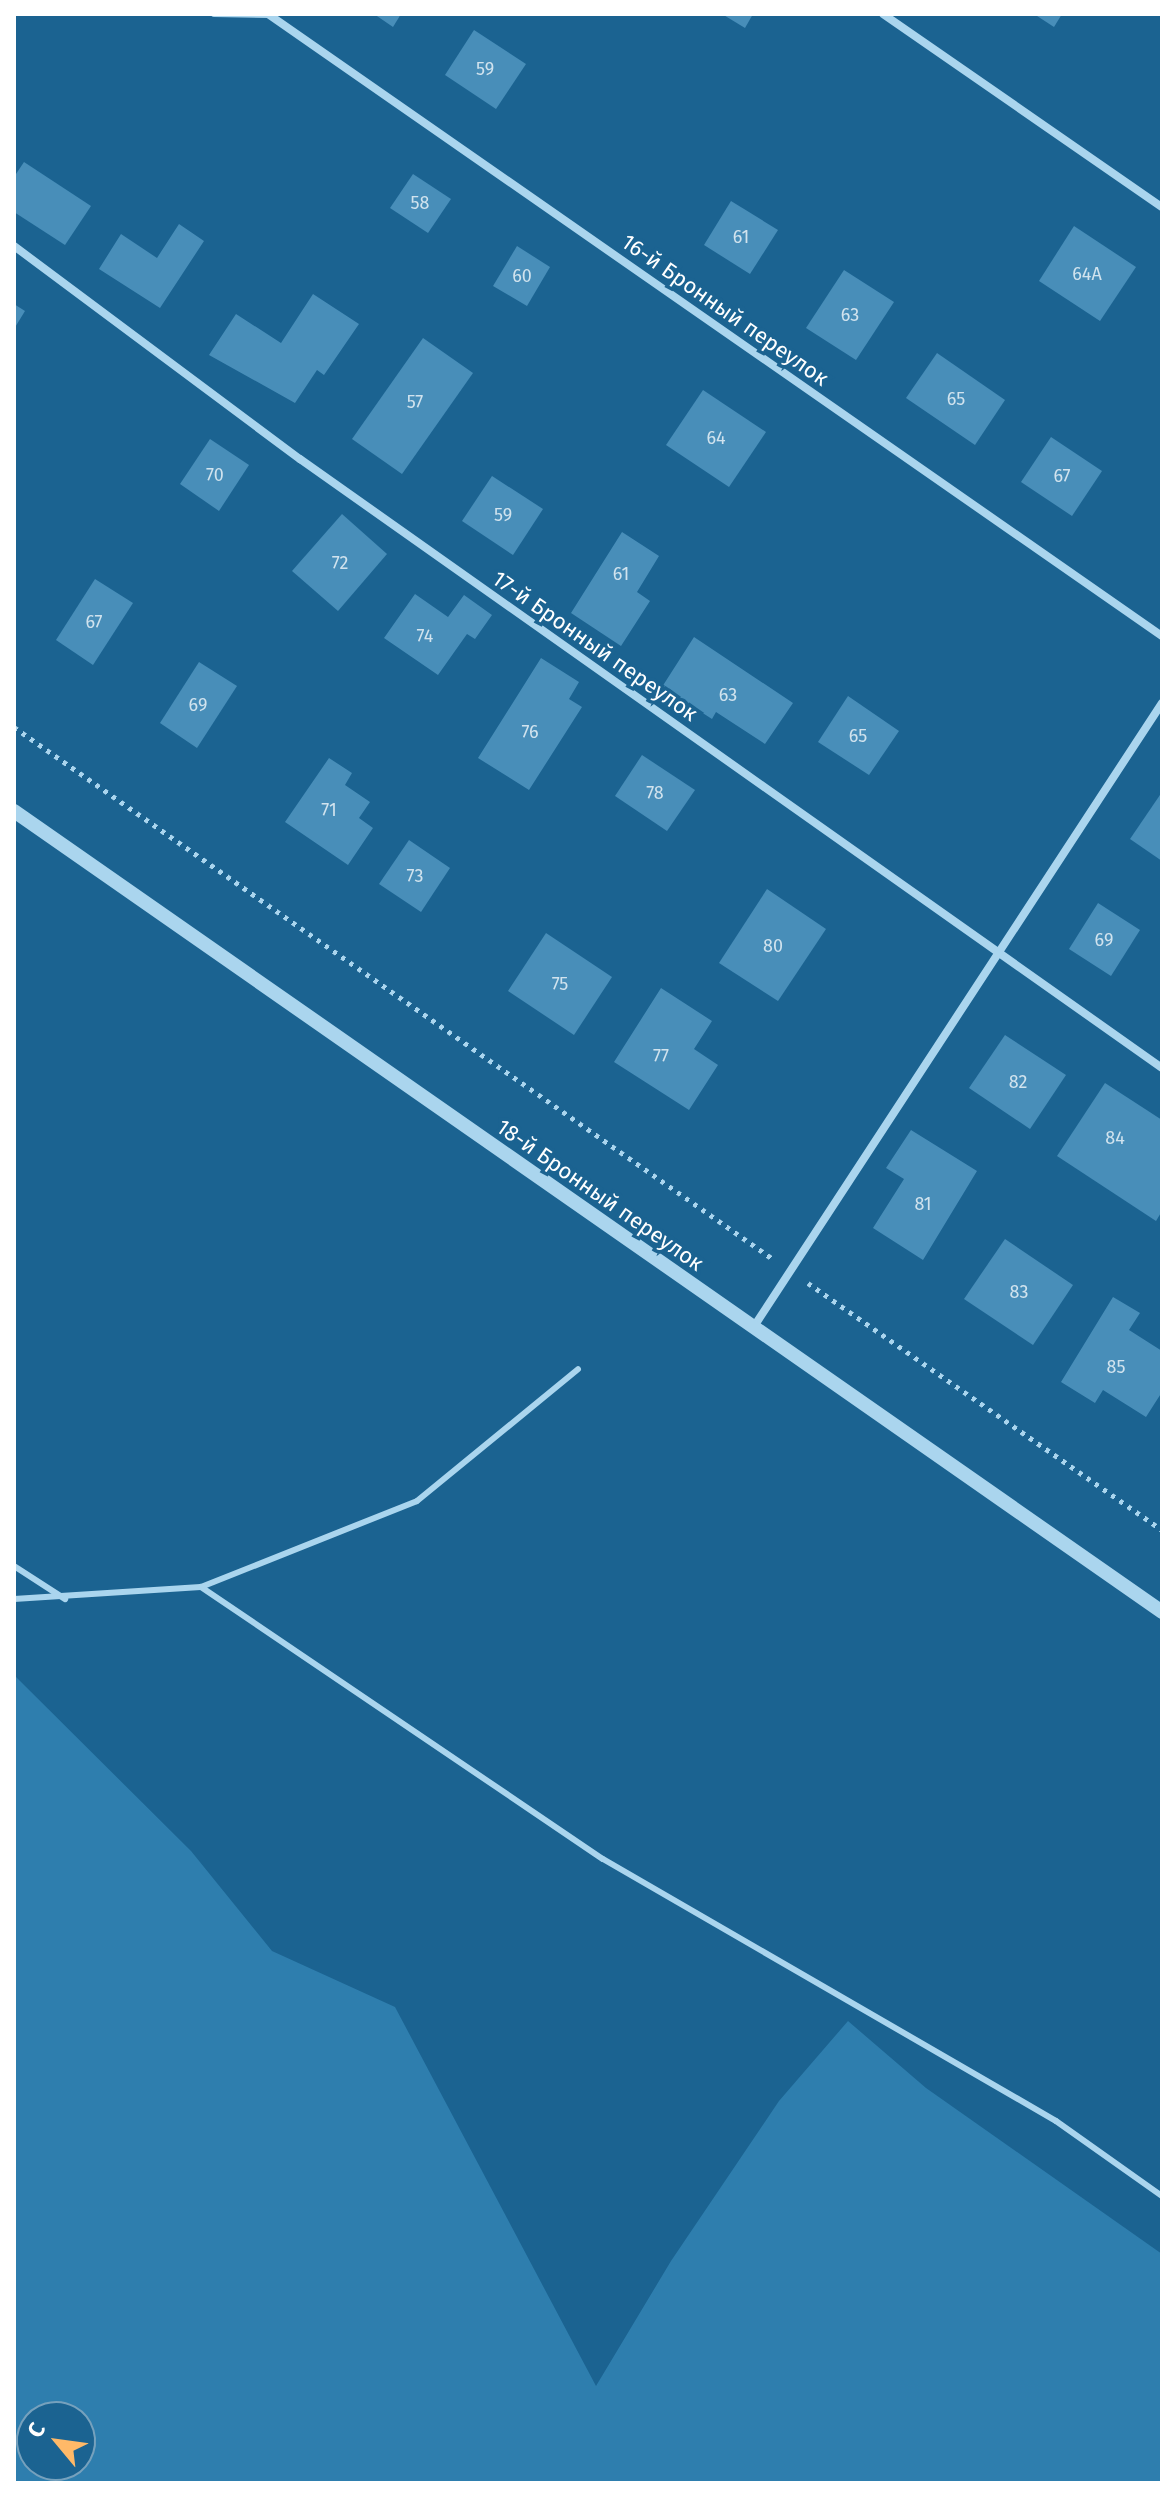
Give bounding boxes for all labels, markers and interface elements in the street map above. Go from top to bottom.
house number: 59 [476,58,494,80]
house number: 58 [411,192,429,214]
house number: 61 [733,226,749,248]
street label: 16-й Бронный переулок [616,228,834,392]
house number: 64А [1072,263,1102,285]
house number: 60 [512,265,532,287]
house number: 63 [841,304,859,326]
house number: 65 [947,388,965,410]
house number: 57 [407,391,423,413]
house number: 64 [706,427,726,449]
house number: 70 [206,464,224,486]
house number: 67 [1053,465,1071,487]
house number: 59 [494,504,512,526]
house number: 72 [332,552,348,574]
house number: 61 [613,563,629,585]
street label: 17-й Бронный переулок [487,565,703,727]
house number: 67 [85,611,103,633]
house number: 74 [417,625,433,647]
house number: 63 [719,684,737,706]
house number: 69 [189,694,207,716]
house number: 76 [521,721,539,743]
house number: 65 [849,725,867,747]
house number: 78 [646,782,664,804]
house number: 71 [321,799,337,821]
house number: 73 [407,865,423,887]
house number: 69 [1095,929,1113,951]
house number: 80 [763,935,783,957]
house number: 75 [552,973,568,995]
house number: 77 [653,1045,669,1067]
house number: 82 [1009,1071,1027,1093]
street label: 18-й Бронный переулок [491,1113,709,1277]
house number: 84 [1105,1127,1125,1149]
house number: 81 [914,1193,932,1215]
house number: 83 [1010,1281,1028,1303]
house number: 85 [1107,1356,1125,1378]
north arrow [16,2401,96,2481]
text: С [21,2418,51,2442]

